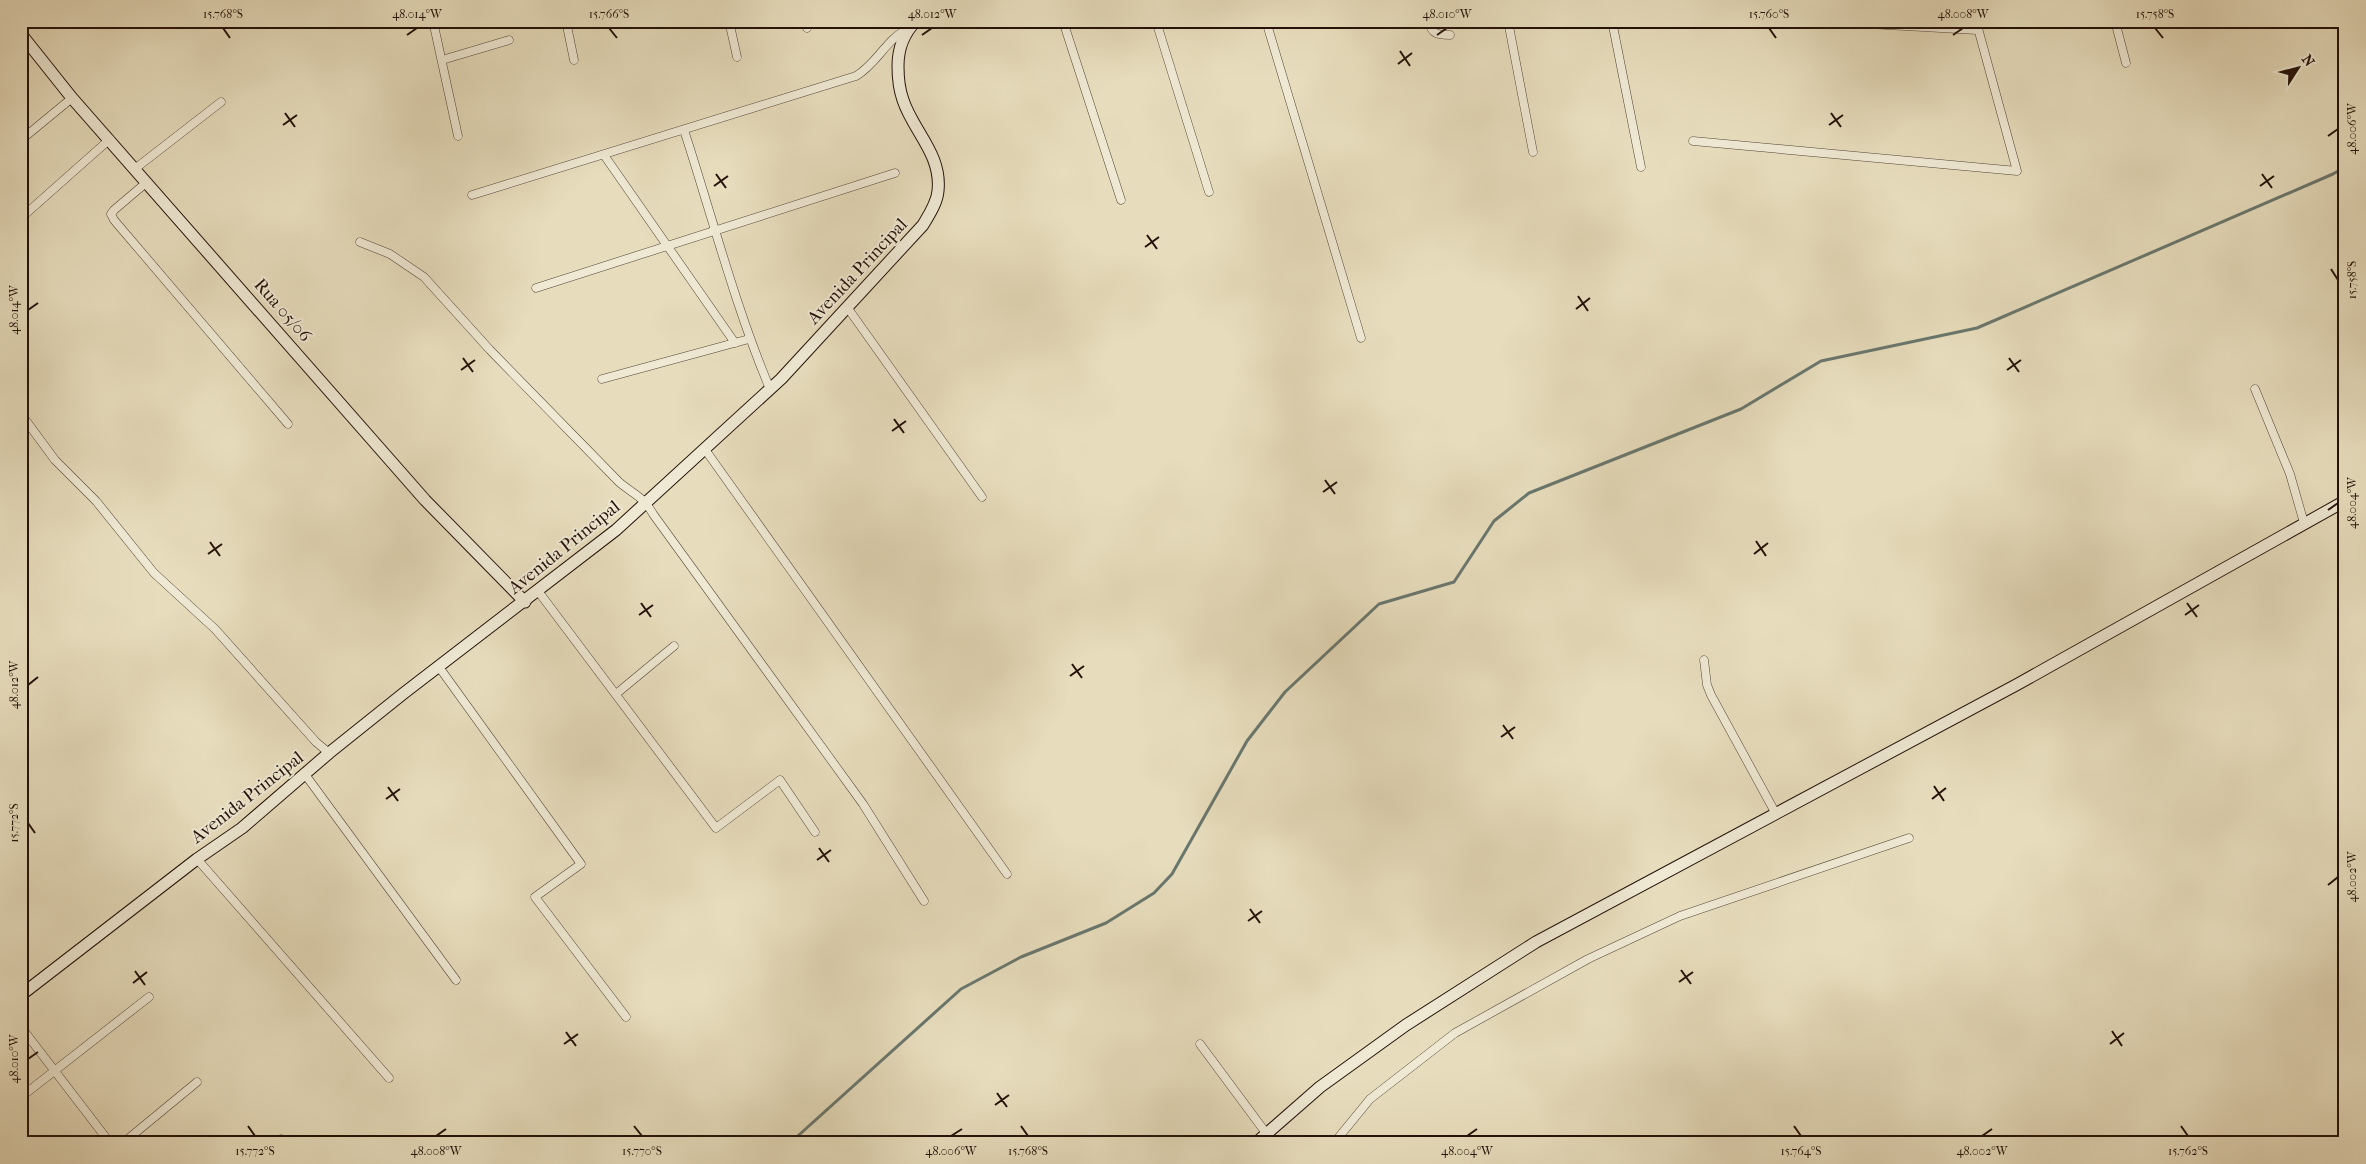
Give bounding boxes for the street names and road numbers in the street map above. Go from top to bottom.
street label: Avenida Principal [802,214,912,329]
street label: Rua 05/06 [249,274,316,346]
street label: Avenida Principal [504,496,624,599]
street label: Avenida Principal [186,747,308,848]

